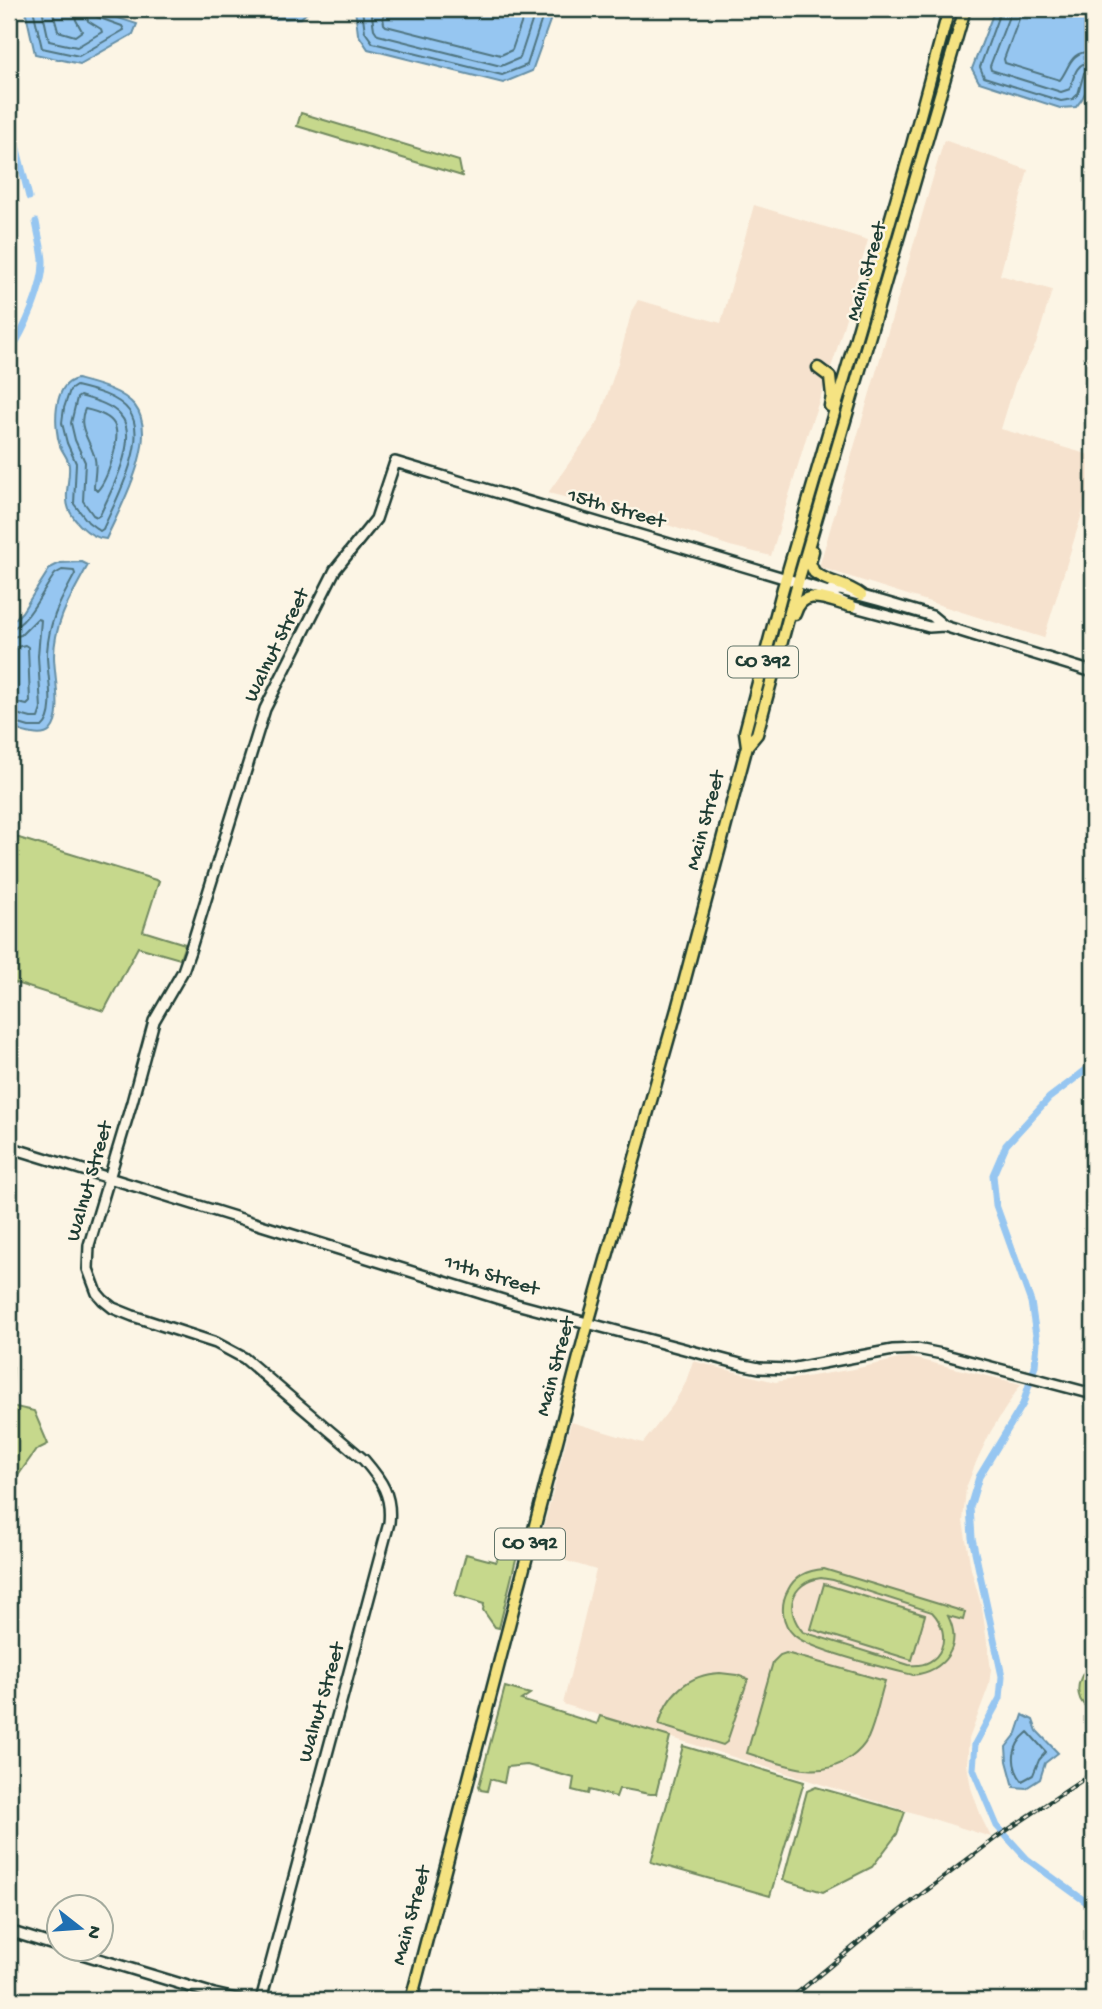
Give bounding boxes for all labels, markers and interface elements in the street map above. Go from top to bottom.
street label: Main Street [842,217,895,324]
street label: 15th Street [563,484,670,537]
street label: Walnut Street [240,583,317,707]
road number: CO 392 [728,646,798,678]
street label: Main Street [682,766,733,873]
street label: Walnut Street [62,1117,121,1245]
street label: 11th Street [440,1250,544,1304]
street label: Main Street [532,1312,583,1419]
road number: CO 392 [495,1528,565,1560]
street label: Walnut Street [294,1638,353,1766]
street label: Main Street [388,1861,439,1968]
north arrow [46,1894,116,1964]
text: N [80,1923,106,1941]

